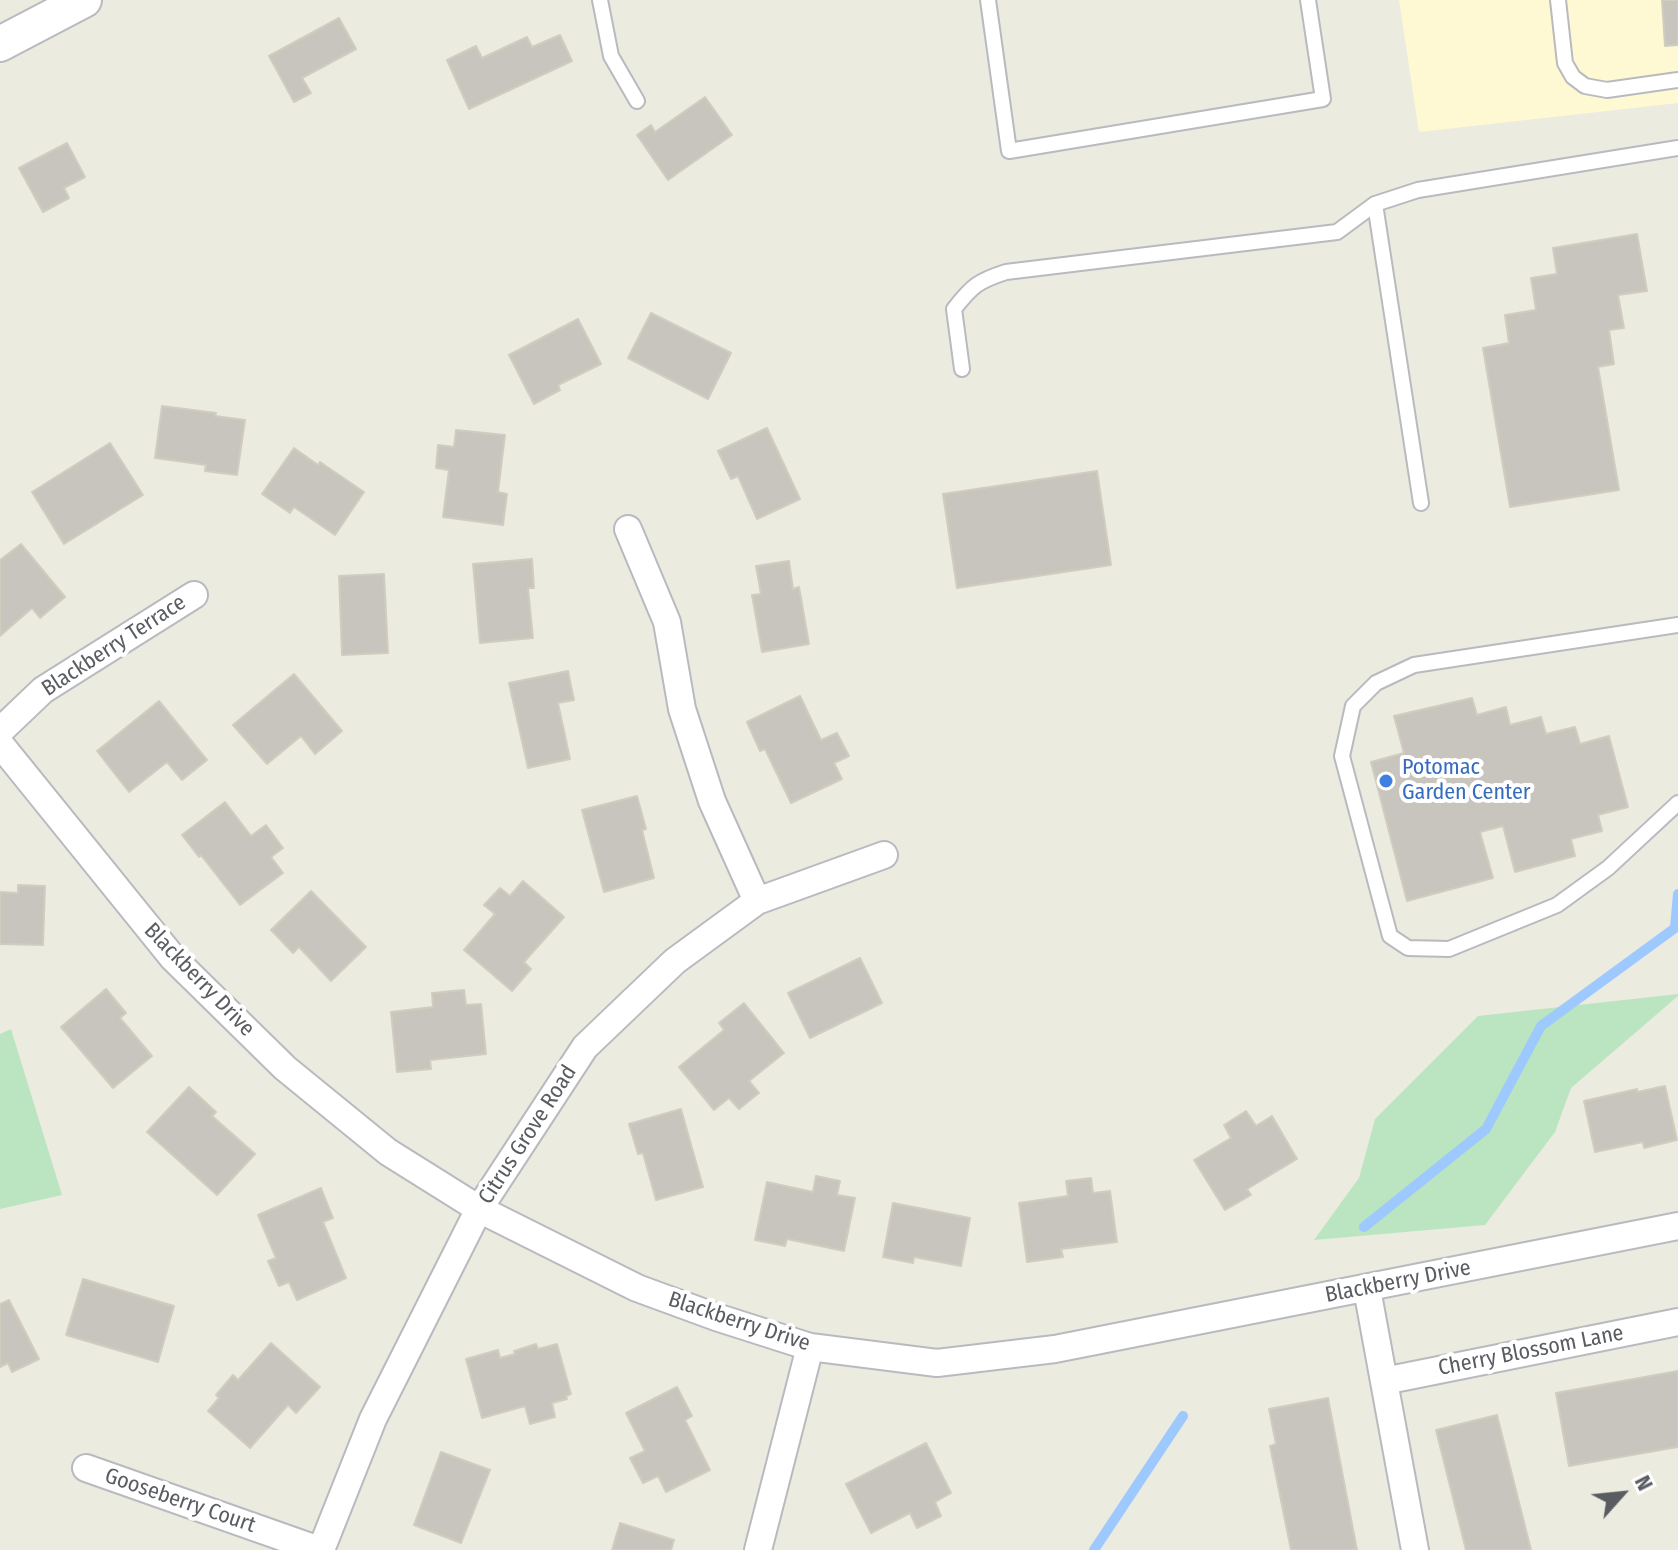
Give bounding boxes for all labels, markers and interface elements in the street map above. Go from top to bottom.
street label: Blackberry Terrace [37,590,191,702]
place label: Potomac Garden Center [1402,755,1530,806]
marker: Potomac Garden Center [1377,772,1395,790]
street label: Blackberry Drive [138,918,260,1042]
street label: Citrus Grove Road [473,1061,583,1209]
street label: Blackberry Drive [1323,1255,1473,1309]
street label: Blackberry Drive [665,1287,813,1357]
street label: Cherry Blossom Lane [1436,1320,1626,1382]
north arrow [1582,1454,1662,1534]
street label: Gooseberry Court [101,1463,259,1539]
text: N [1629,1471,1659,1495]

